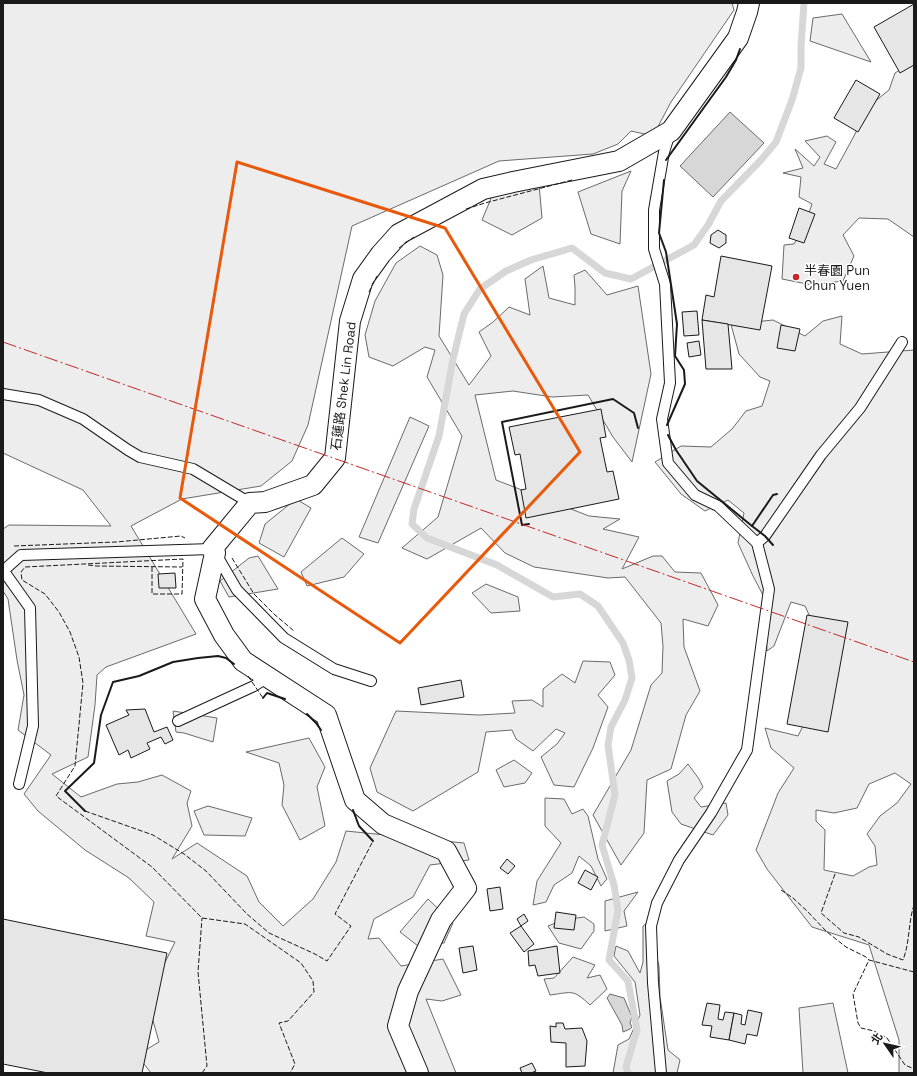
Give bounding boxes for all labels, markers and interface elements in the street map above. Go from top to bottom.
place label: 半春園 Pun Chun Yuen [804,262,870,294]
marker: 半春園 Pun Chun Yuen [791,272,801,282]
street label: 石蓮路 Shek Lin Road [327,321,360,452]
north arrow [865,1024,905,1064]
text: 北 [868,1030,886,1047]

